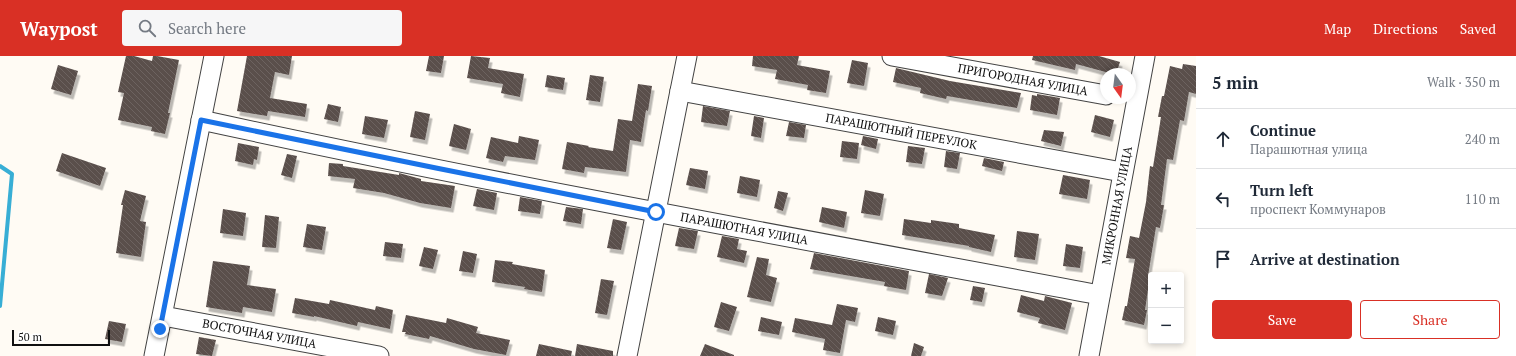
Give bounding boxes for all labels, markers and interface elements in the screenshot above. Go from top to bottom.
search box [122,10,402,46]
text: Waypost [20,16,98,41]
icon: search [136,17,158,39]
text: Search here [168,18,246,38]
text: Map [1324,19,1351,38]
text: Directions [1373,19,1438,38]
text: Saved [1460,19,1496,38]
street label: ПРИГОРОДНАЯ УЛИЦА [957,60,1090,99]
north arrow [1100,68,1136,104]
text: 5 min [1212,71,1259,94]
text: Walk · 350 m [1427,73,1500,91]
street label: ПАРАШЮТНЫЙ ПЕРЕУЛОК [824,110,979,152]
text: Continue [1250,120,1316,140]
icon: ahead [1212,128,1234,150]
text: 240 m [1465,130,1500,148]
text: Парашютная улица [1250,140,1367,158]
street label: МИКРОННАЯ УЛИЦА [1098,144,1135,266]
text: Turn left [1250,180,1314,200]
icon: left [1212,188,1234,210]
text: 110 m [1465,190,1500,208]
text: проспект Коммунаров [1250,200,1386,218]
route start [647,203,665,221]
street label: ПАРАШЮТНАЯ УЛИЦА [679,209,810,248]
icon: arrive [1212,248,1234,270]
text: Arrive at destination [1250,249,1400,269]
map controls [1148,272,1184,344]
button: + [1148,272,1184,308]
button: Save [1212,300,1352,339]
button: Share [1360,300,1500,339]
button: − [1148,308,1184,344]
street label: ВОСТОЧНАЯ УЛИЦА [201,315,318,351]
route end [151,320,169,338]
scale bar [12,328,110,347]
text: 50 m [18,330,42,344]

